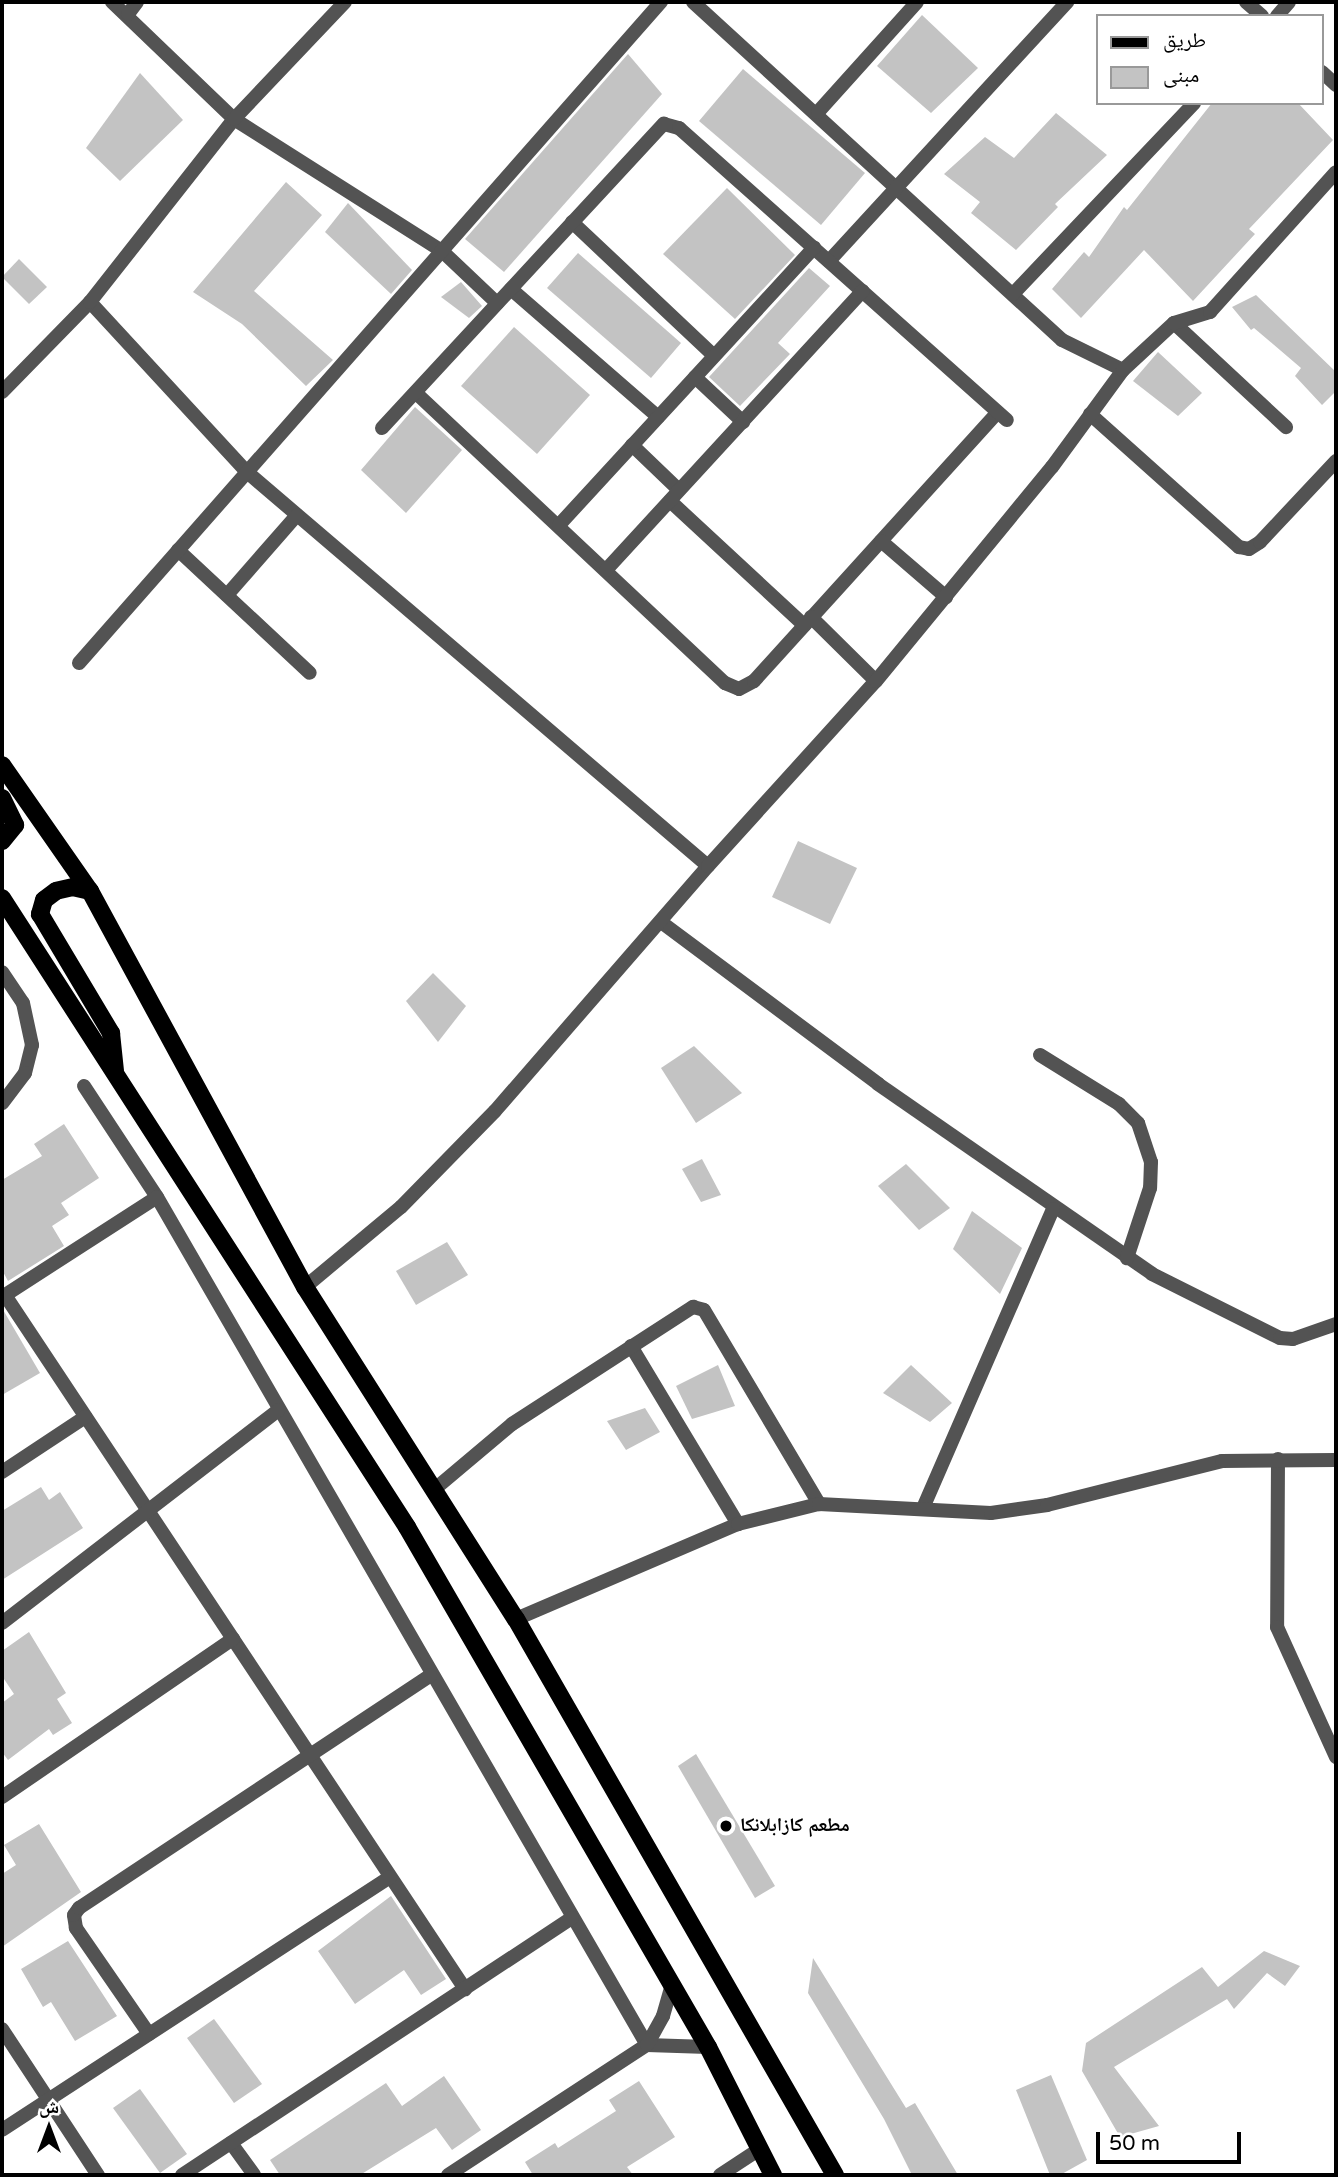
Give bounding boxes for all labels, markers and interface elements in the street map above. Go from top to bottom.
legend [1096,14,1324,105]
text: طريق [1163,28,1206,53]
text: مبنى [1163,63,1199,88]
place label: مطعم كازابلانكا [740,1815,850,1837]
marker: مطعم كازابلانكا [718,1818,734,1834]
north arrow [14,2093,84,2163]
text: ش [39,2096,59,2118]
scale bar [1100,2118,1245,2162]
text: 50 m [1109,2131,1160,2156]

